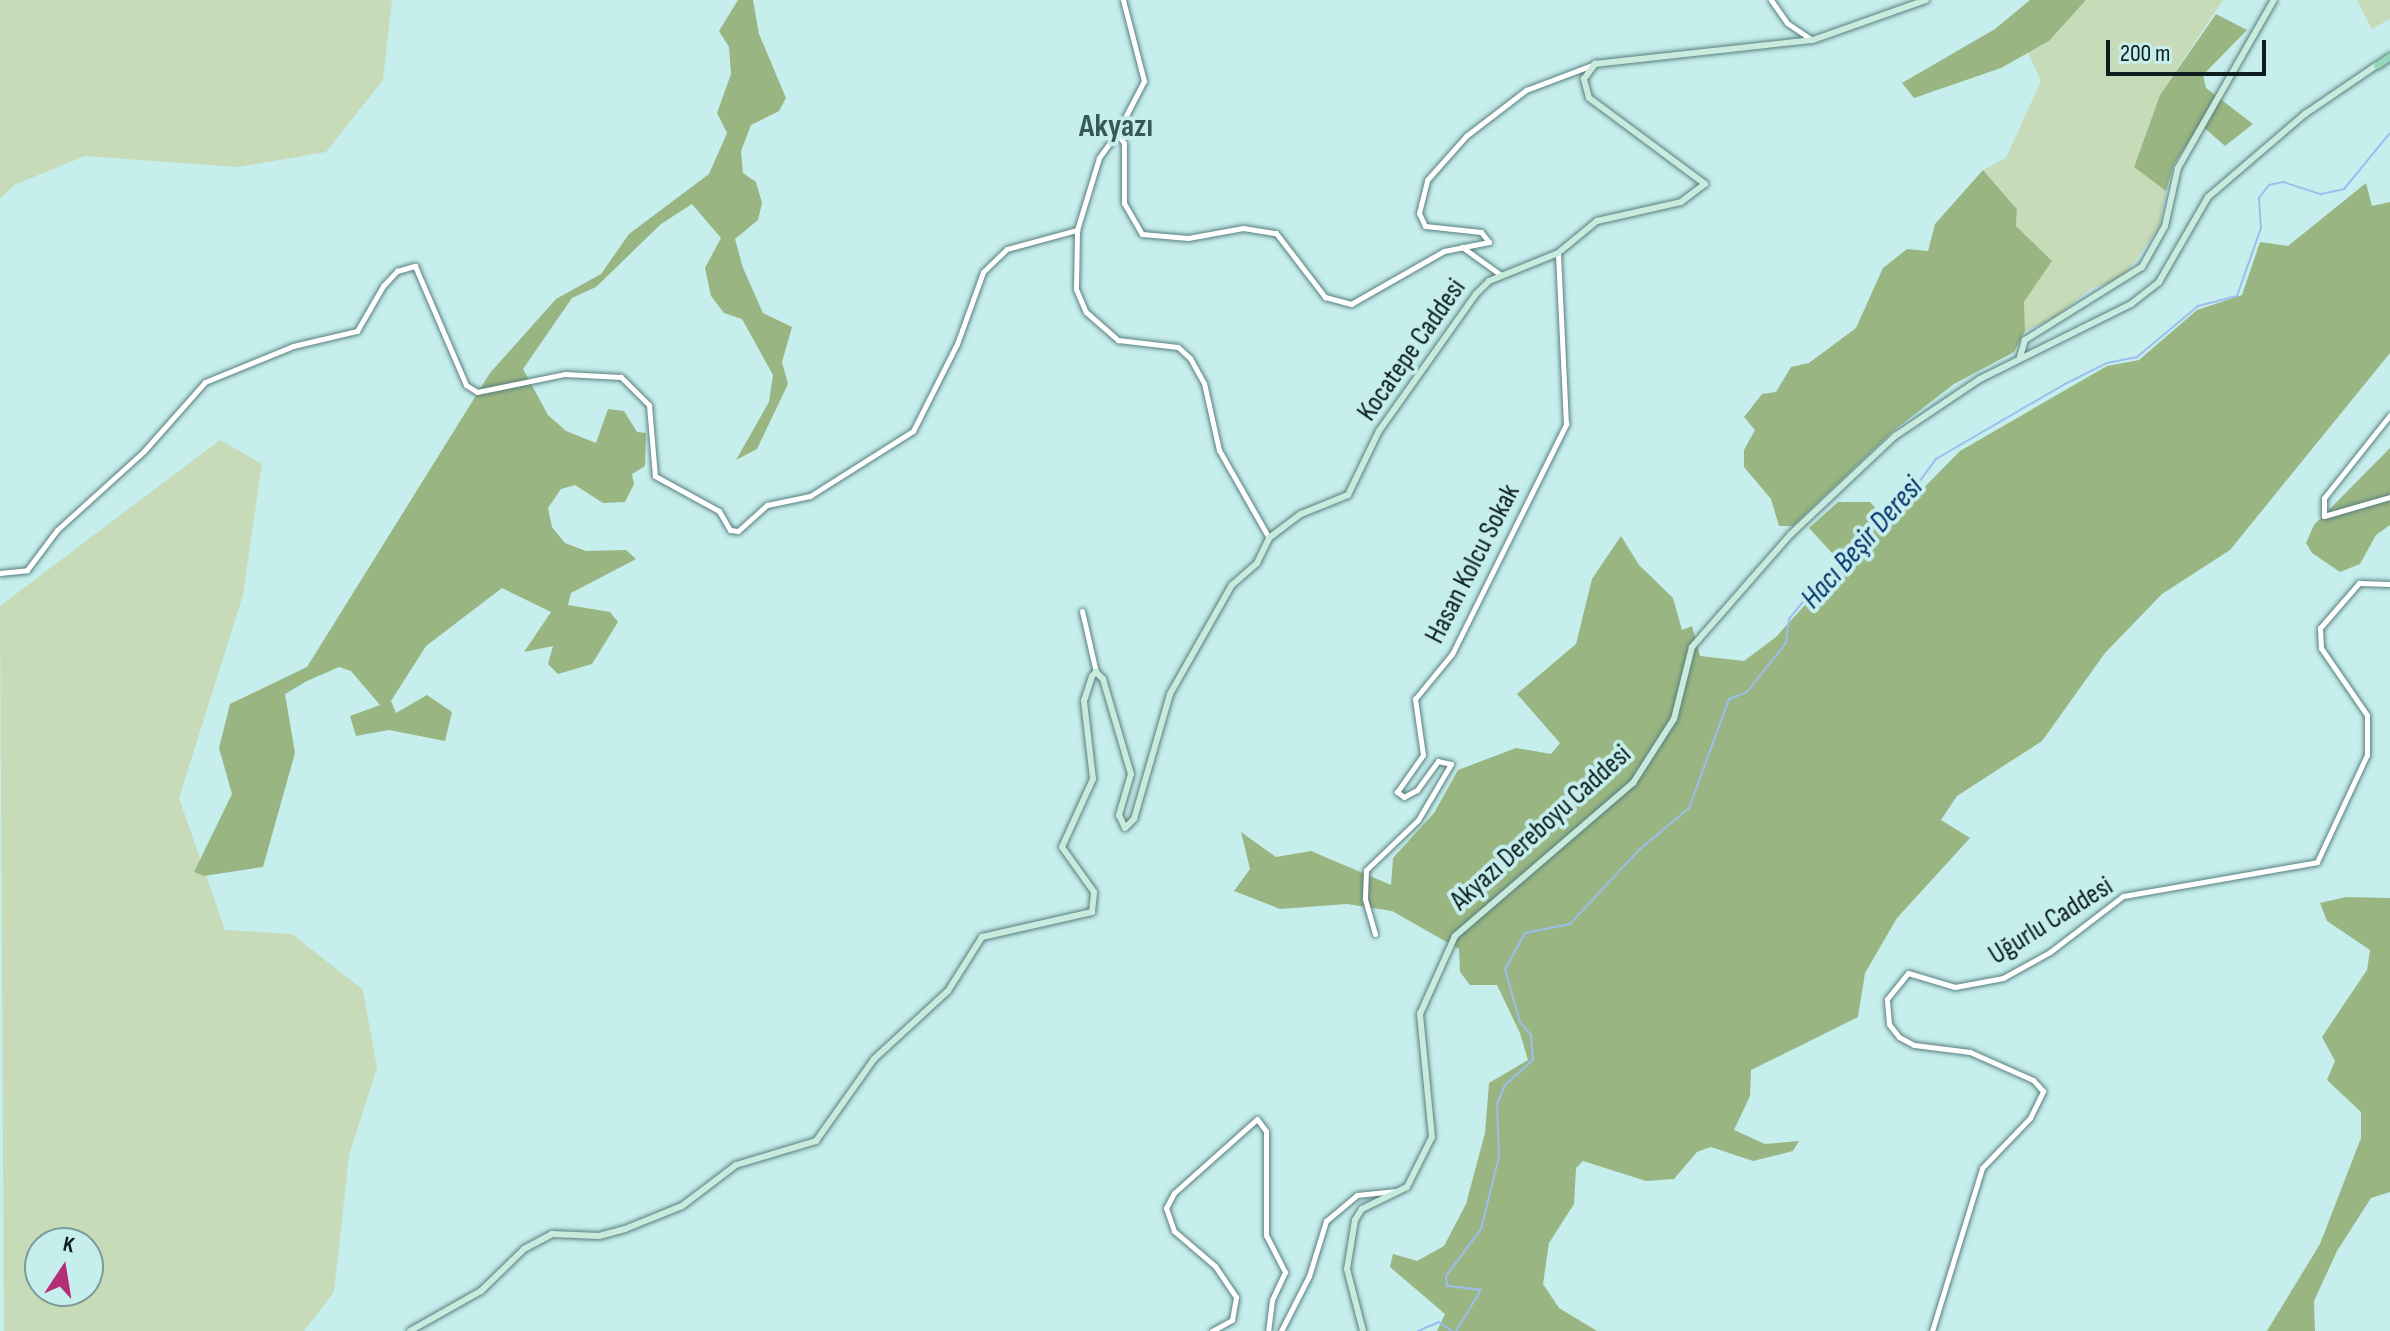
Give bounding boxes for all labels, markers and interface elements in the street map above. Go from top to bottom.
scale bar [2110,24,2270,74]
text: 200 m [2120,39,2171,68]
district label: Akyazı [1079,108,1153,146]
street label: Kocatepe Caddesi [1351,272,1473,428]
water label: Hacı Beşir Deresi [1794,470,1930,616]
street label: Hasan Kolcu Sokak [1418,479,1528,649]
street label: Akyazı Dereboyu Caddesi [1444,738,1638,918]
street label: Uğurlu Caddesi [1983,870,2119,972]
north arrow [24,1227,104,1307]
text: K [61,1231,77,1259]

